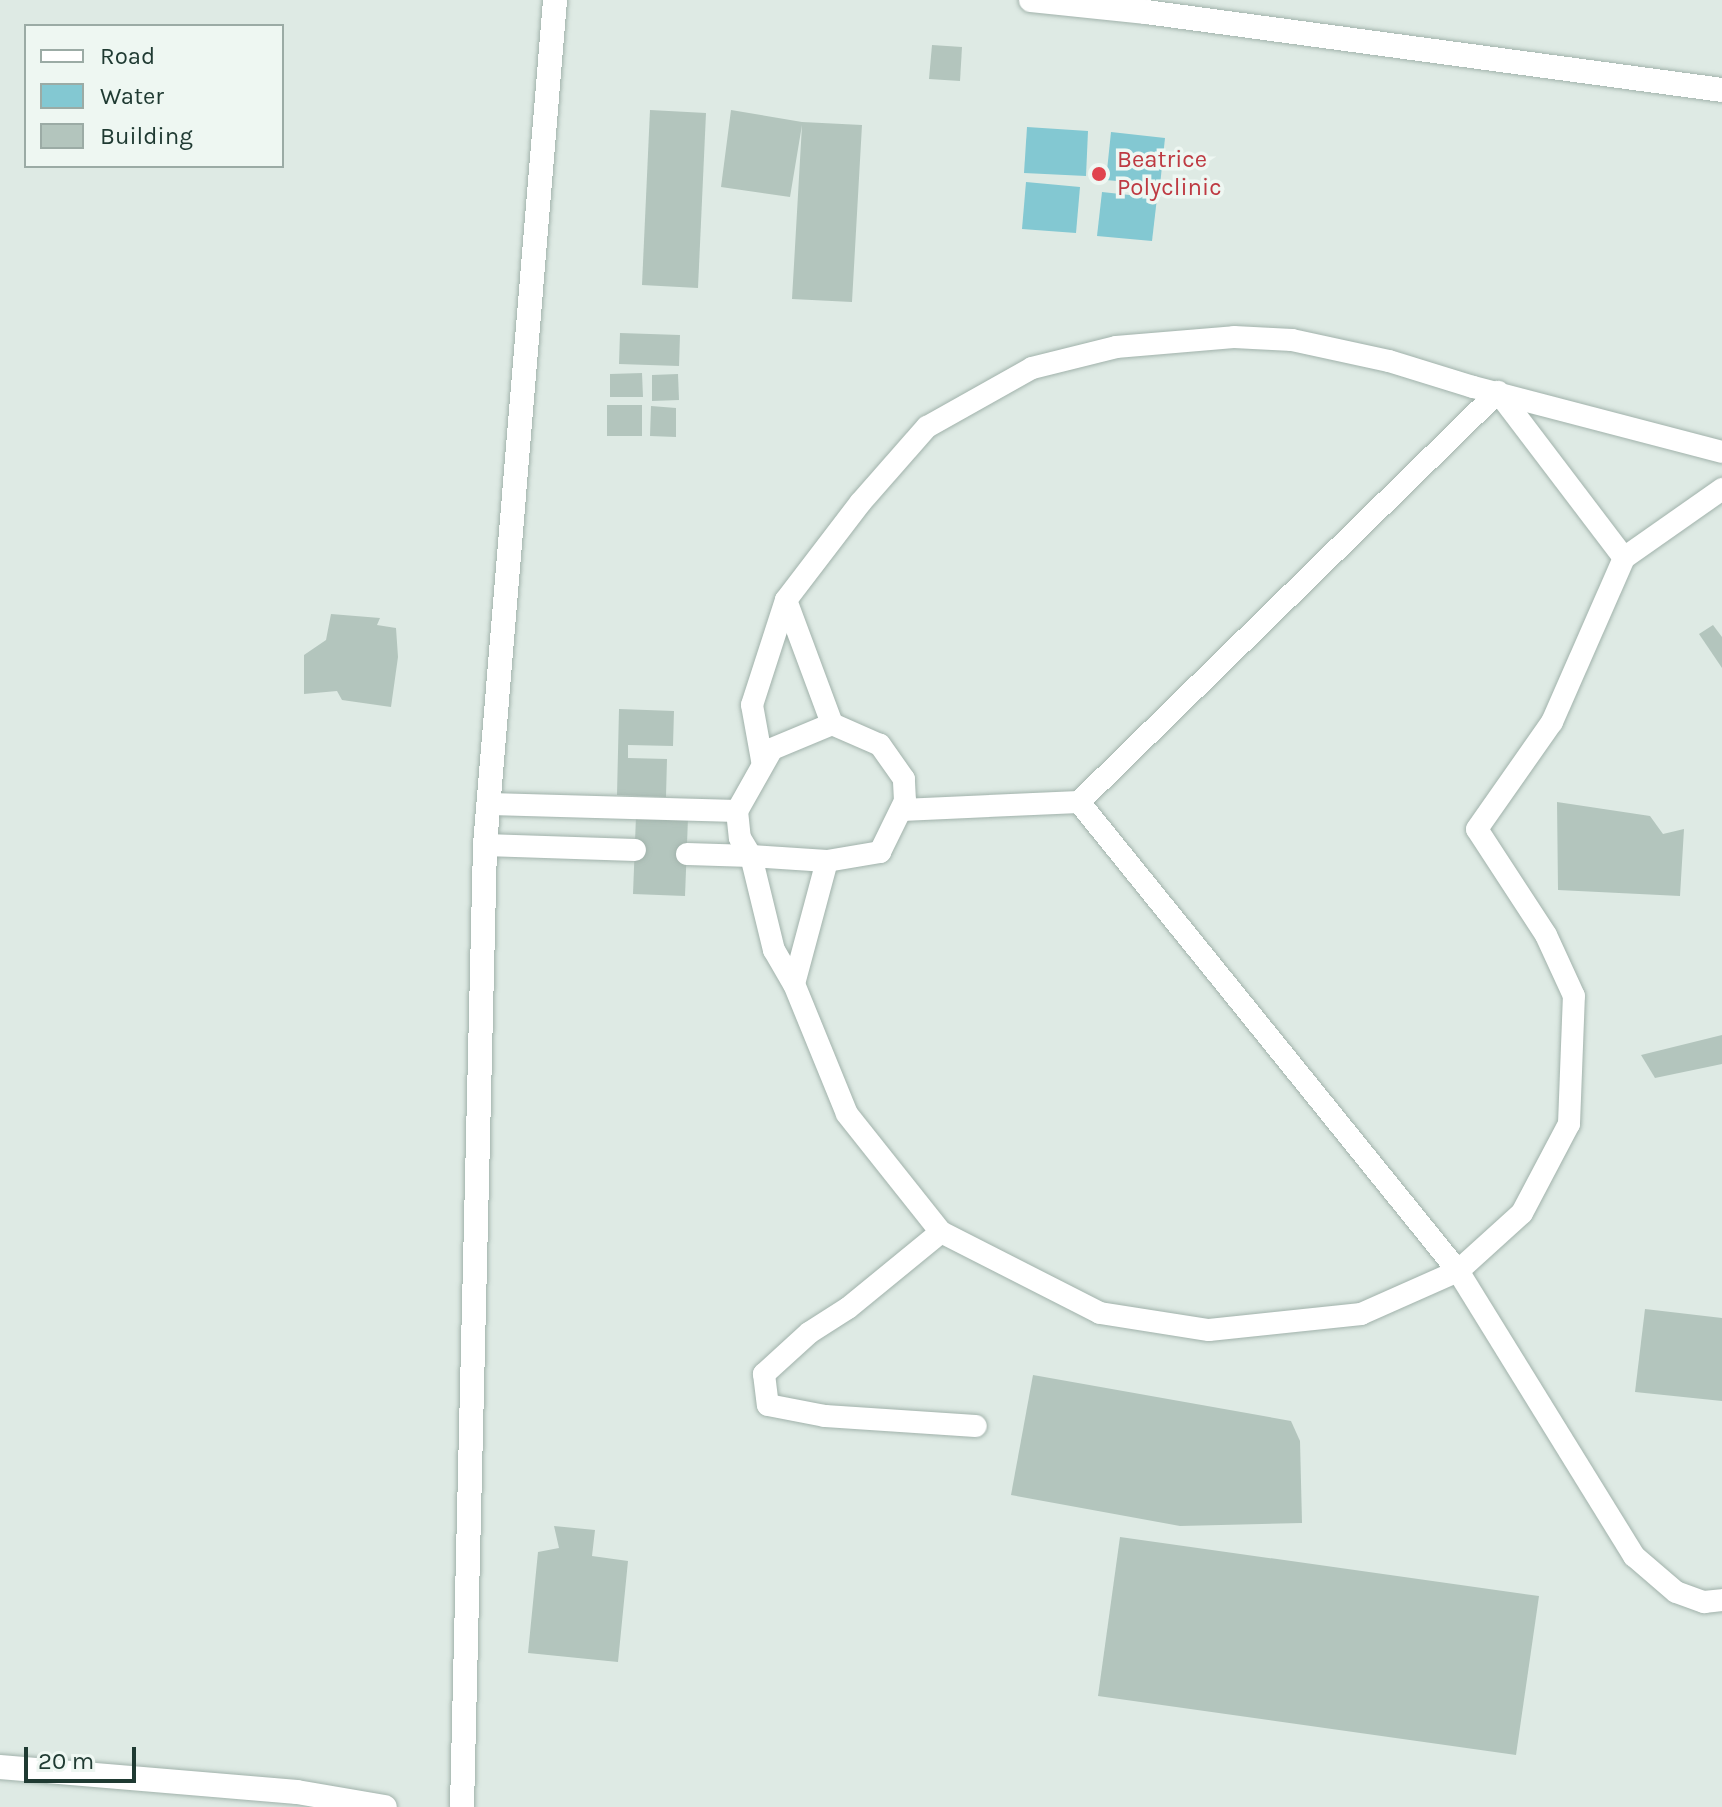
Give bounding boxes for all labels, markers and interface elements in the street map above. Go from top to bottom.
legend [24,24,284,168]
text: Road [100,42,155,70]
text: Water [100,82,164,110]
text: Building [100,122,193,150]
place label: Beatrice Polyclinic [1117,146,1222,202]
marker: Beatrice Polyclinic [1088,163,1110,185]
scale bar [28,1731,140,1781]
text: 20 m [38,1747,94,1775]

